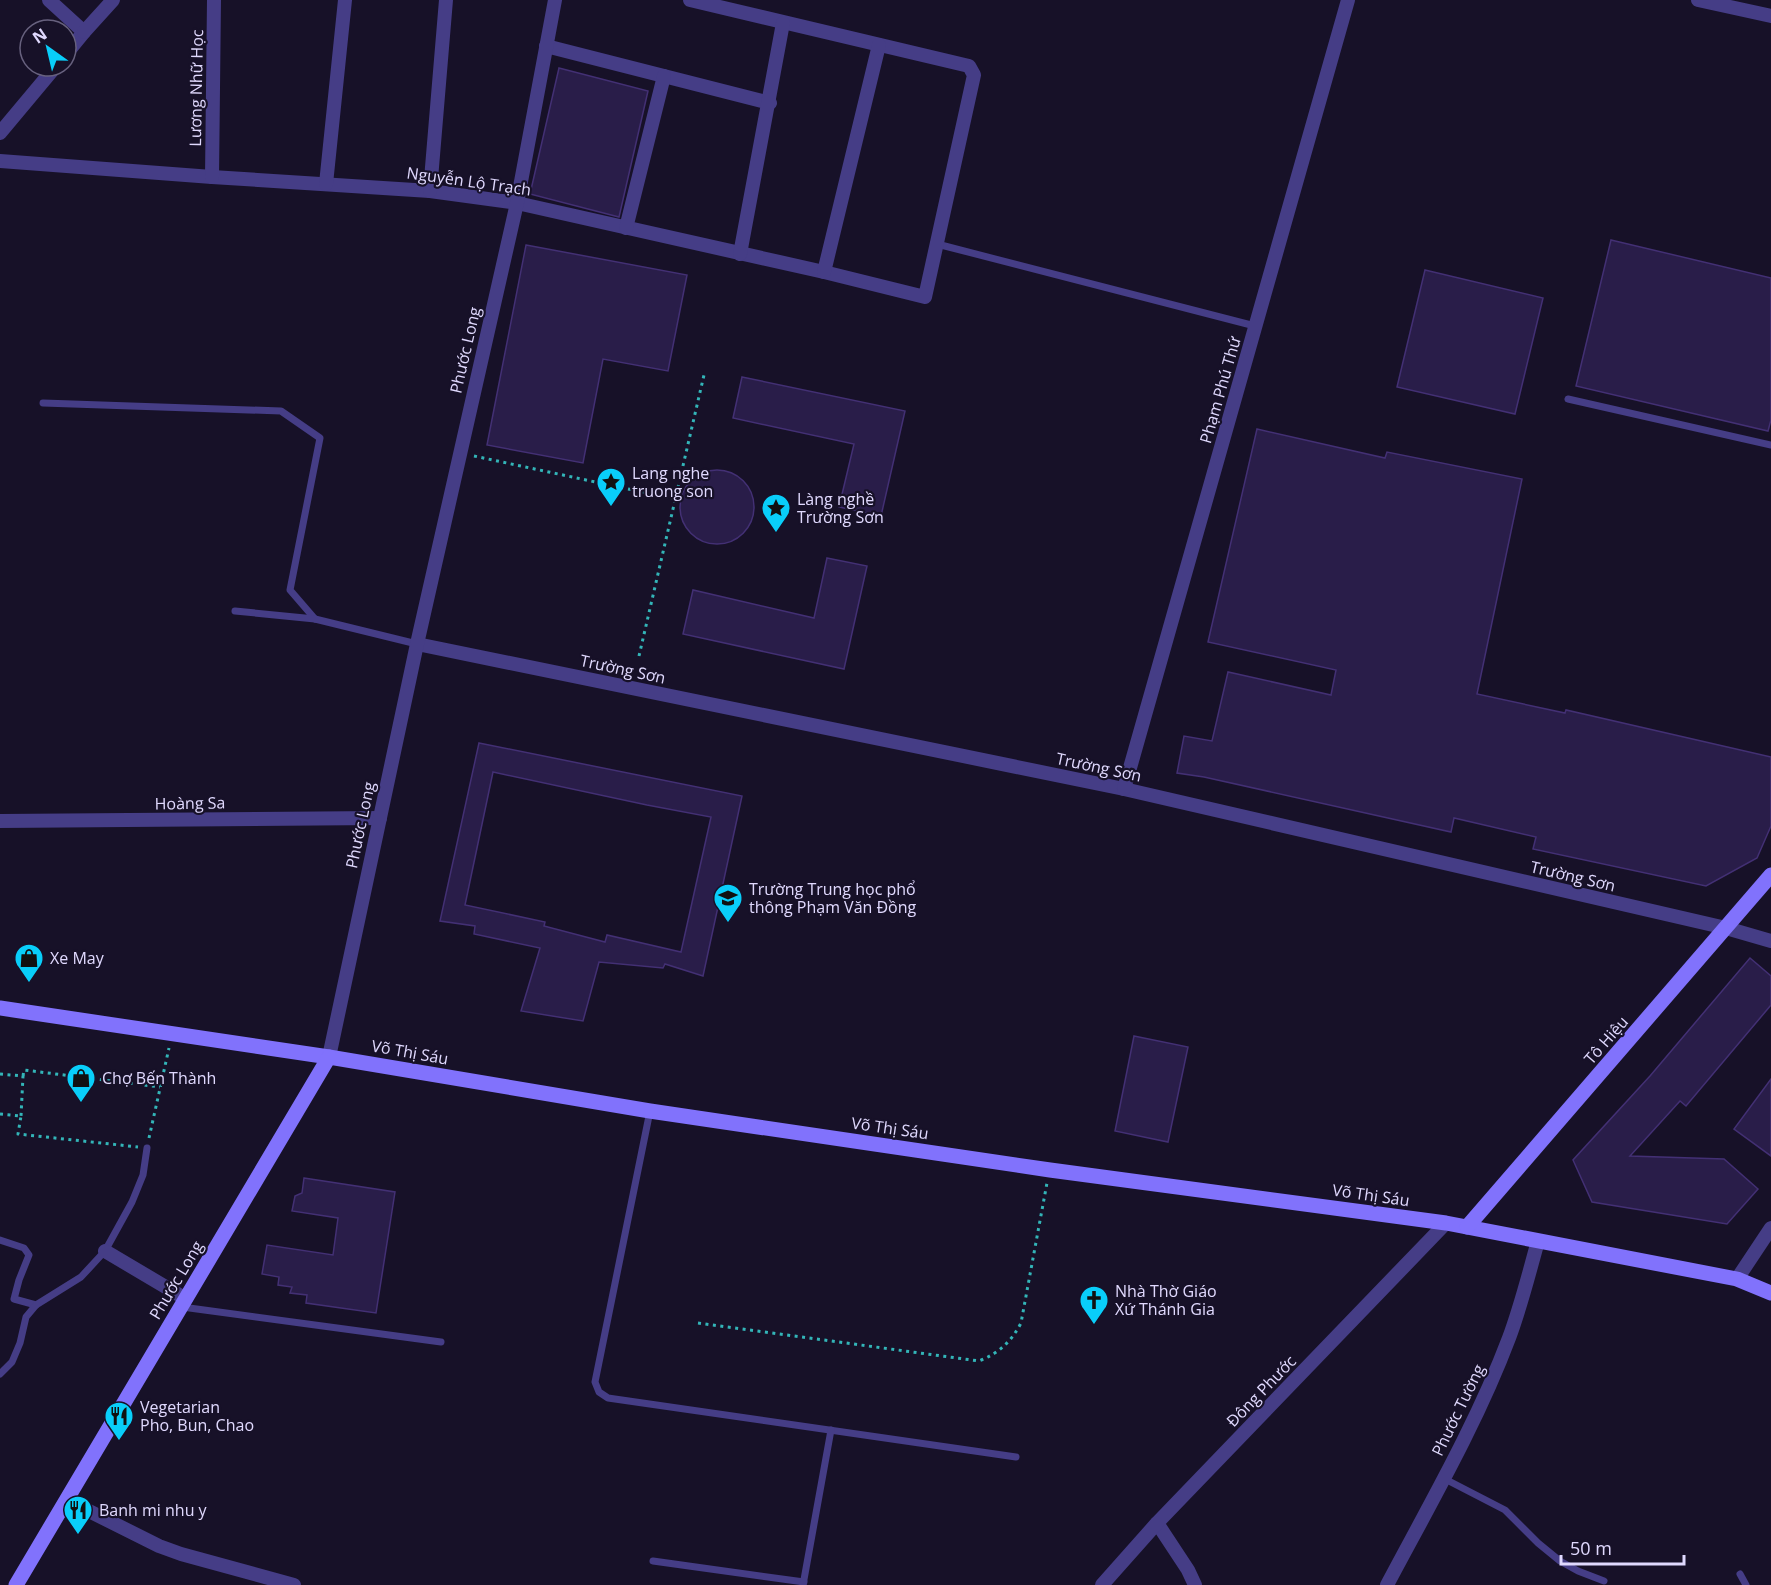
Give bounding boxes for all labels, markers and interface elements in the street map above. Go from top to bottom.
north arrow [18,18,78,78]
text: N [28,23,51,48]
street label: Lương Nhữ Học [184,29,208,147]
street label: Nguyễn Lộ Trạch [405,161,533,201]
street label: Phước Long [444,304,486,395]
street label: Phạm Phú Thứ [1194,333,1246,446]
place label: Lang nghe truong son [632,462,713,502]
place icon: Lang nghe truong son [595,466,627,508]
place label: Làng nghề Trường Sơn [797,488,884,528]
place icon: Làng nghề Trường Sơn [760,492,792,534]
street label: Trường Sơn [578,649,668,689]
street label: Trường Sơn [1054,747,1144,787]
street label: Phước Long [340,779,380,870]
street label: Hoàng Sa [154,791,226,815]
street label: Trường Sơn [1528,856,1618,896]
place label: Trường Trung học phổ thông Phạm Văn Đồng [749,878,917,918]
school or university icon: Trường Trung học phổ thông Phạm Văn Đồng [712,882,744,924]
shop icon: Xe May [13,942,45,984]
place label: Xe May [50,947,105,969]
street label: Tô Hiệu [1579,1011,1633,1069]
street label: Võ Thị Sáu [370,1034,450,1070]
shop icon: Chợ Bến Thành [65,1062,97,1104]
place label: Chợ Bến Thành [102,1067,216,1089]
street label: Võ Thị Sáu [850,1112,930,1144]
street label: Võ Thị Sáu [1331,1179,1411,1211]
street label: Phước Long [144,1236,208,1323]
place label: Nhà Thờ Giáo Xứ Thánh Gia [1115,1280,1217,1320]
church icon: Nhà Thờ Giáo Xứ Thánh Gia [1078,1284,1110,1326]
street label: Đông Phước [1221,1350,1301,1432]
street label: Phước Tường [1426,1360,1490,1459]
place label: Vegetarian Pho, Bun, Chao [140,1396,254,1436]
restaurant icon: Vegetarian Pho, Bun, Chao [103,1400,135,1442]
restaurant icon: Banh mi nhu y [62,1494,94,1536]
place label: Banh mi nhu y [99,1499,208,1521]
scale bar [1561,1528,1684,1566]
text: 50 m [1570,1536,1612,1560]

